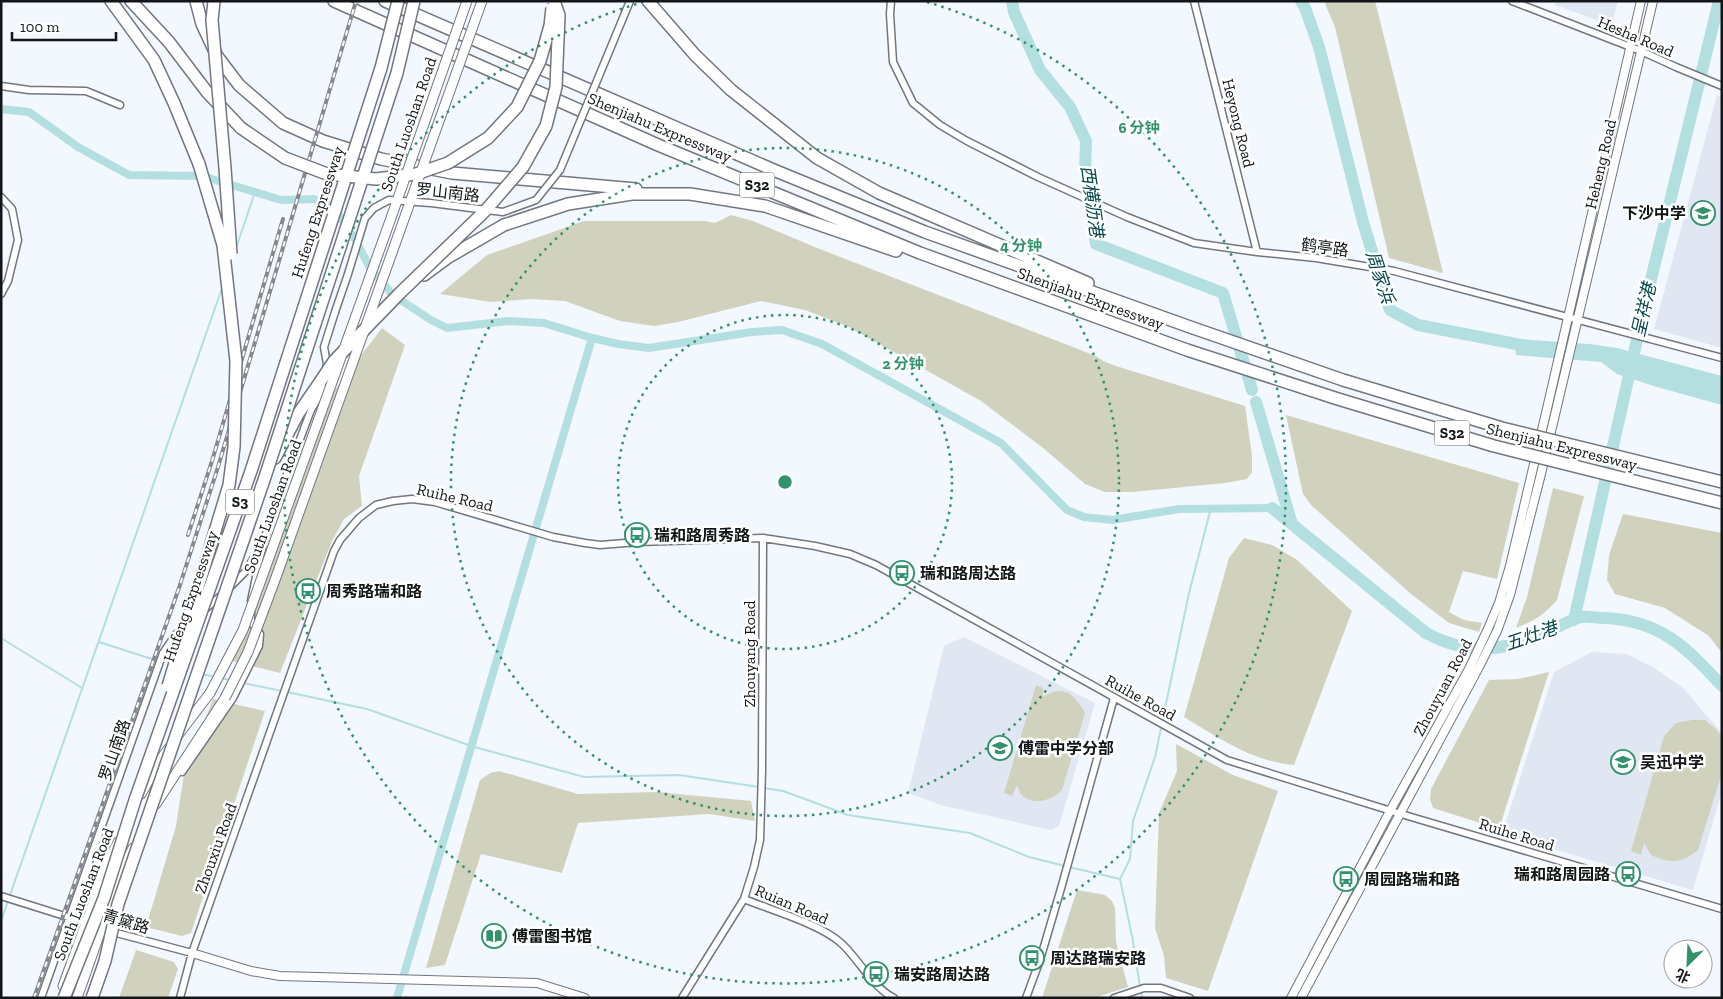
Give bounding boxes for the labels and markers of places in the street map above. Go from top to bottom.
school or university icon: 下沙中学 [1690,200,1716,226]
place label: 下沙中学 [1622,204,1686,223]
centre of rings [776,473,794,491]
bus stop icon: 瑞和路周秀路 [624,522,650,548]
place label: 瑞和路周秀路 [654,526,750,545]
bus stop icon: 瑞和路周达路 [889,560,915,586]
place label: 瑞和路周达路 [920,564,1016,583]
bus stop icon: 周秀路瑞和路 [295,578,321,604]
place label: 周秀路瑞和路 [326,582,422,601]
school or university icon: 傅雷中学分部 [987,735,1013,761]
place label: 傅雷中学分部 [1018,739,1114,758]
school or university icon: 吴迅中学 [1610,749,1636,775]
place label: 吴迅中学 [1640,753,1704,772]
bus stop icon: 瑞和路周园路 [1615,861,1641,887]
place label: 瑞和路周园路 [1514,865,1610,884]
bus stop icon: 周园路瑞和路 [1333,866,1359,892]
place label: 周园路瑞和路 [1364,870,1460,889]
library icon: 傅雷图书馆 [481,923,507,949]
place label: 傅雷图书馆 [512,927,592,946]
bus stop icon: 周达路瑞安路 [1019,945,1045,971]
place label: 周达路瑞安路 [1050,949,1146,968]
bus stop icon: 瑞安路周达路 [863,961,889,987]
place label: 瑞安路周达路 [894,965,990,984]

